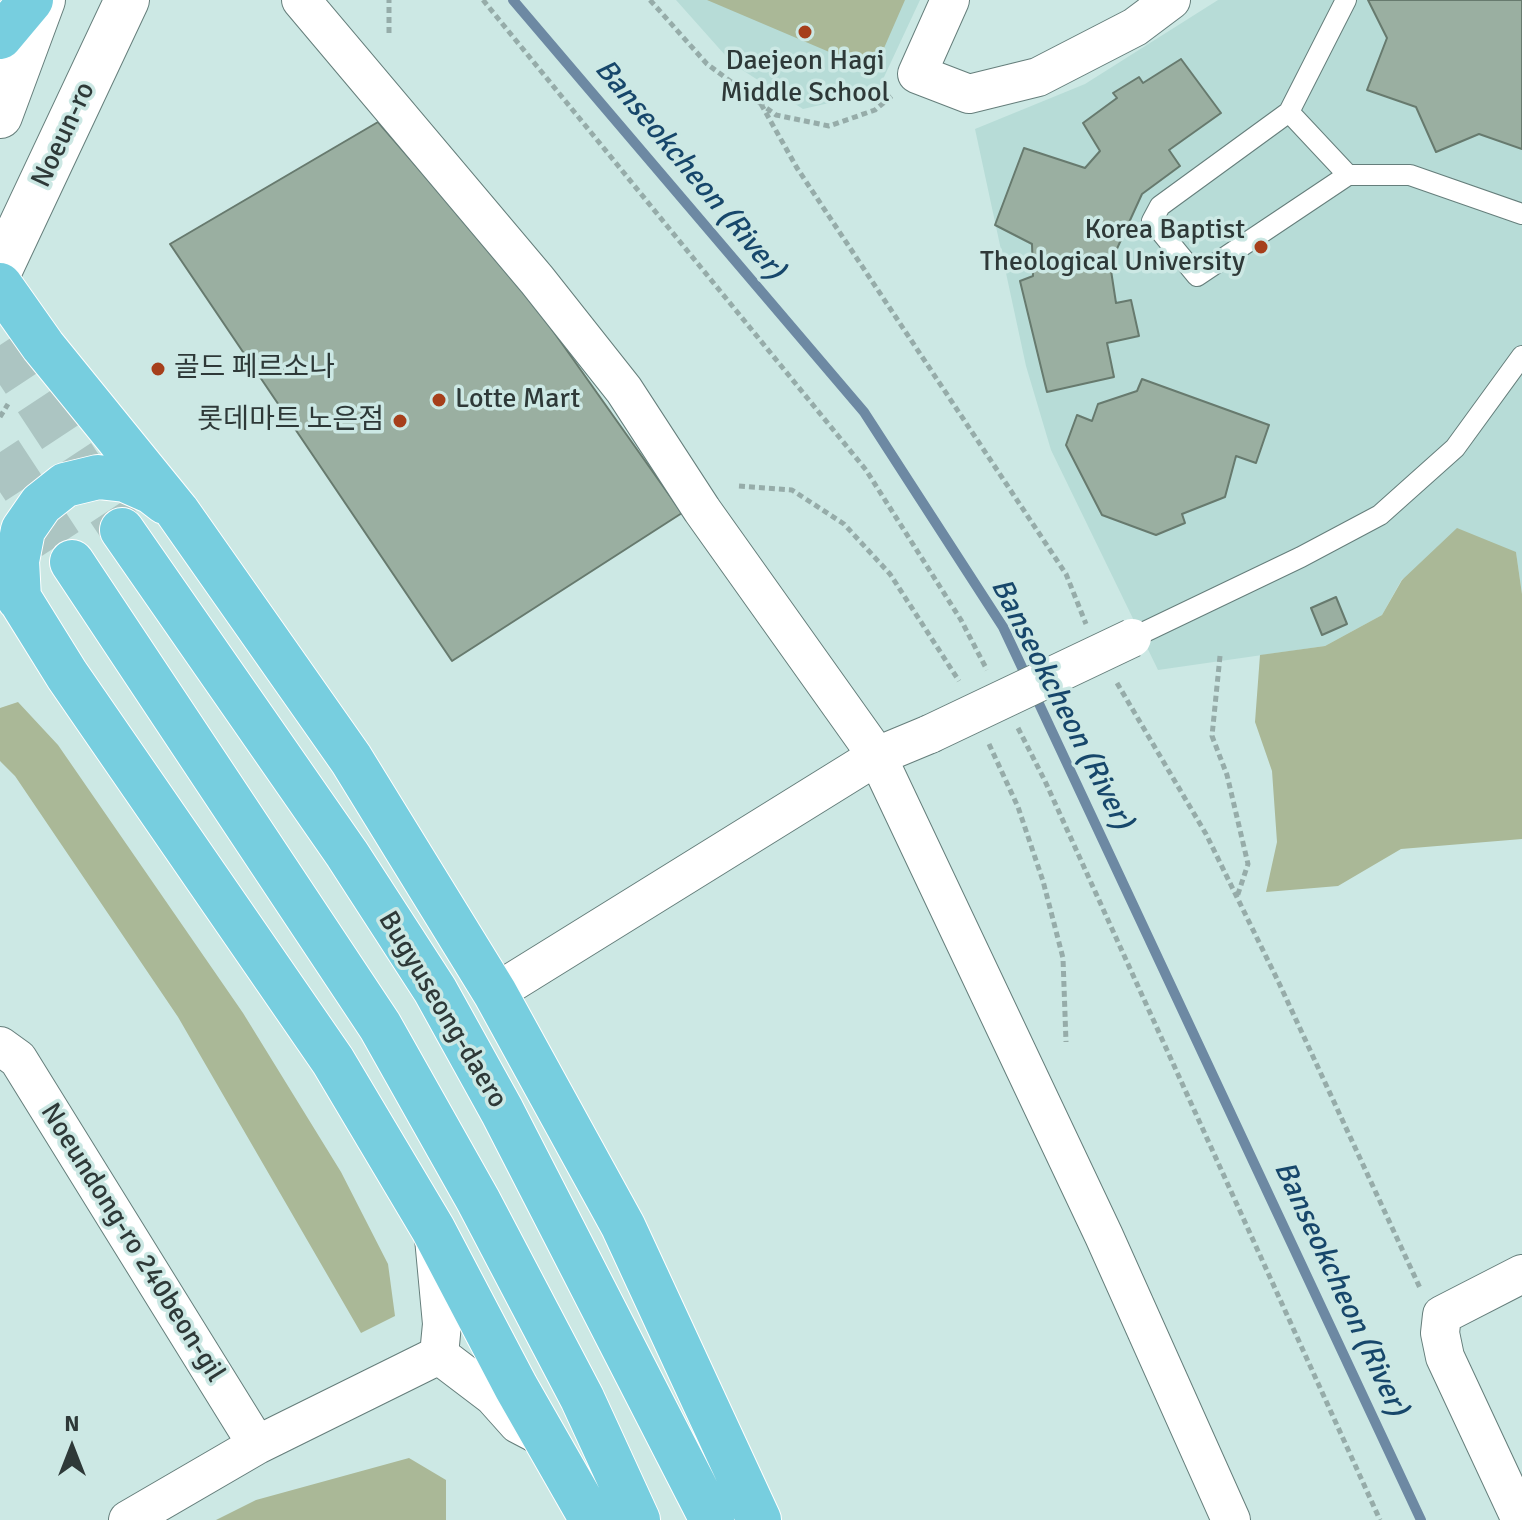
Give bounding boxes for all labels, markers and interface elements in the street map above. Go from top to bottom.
marker: Daejeon Hagi Middle School [796,23,814,41]
place label: Daejeon Hagi Middle School [720,45,890,111]
water label: Banseokcheon (River) [586,52,792,288]
street label: Noeun-ro [25,77,103,193]
place label: Korea Baptist Theological University [980,214,1245,280]
marker: Korea Baptist Theological University [1252,238,1270,256]
place label: 골드 페르소나 [174,352,335,386]
marker: 골드 페르소나 [149,360,167,378]
place label: Lotte Mart [455,383,580,417]
marker: Lotte Mart [430,391,448,409]
place label: 롯데마트 노은점 [198,404,384,438]
marker: 롯데마트 노은점 [391,412,409,430]
water label: Banseokcheon (River) [982,572,1140,836]
street label: Bugyuseong-daero [370,906,514,1114]
street label: Noeundong-ro 240beon-gil [32,1097,232,1389]
water label: Banseokcheon (River) [1265,1156,1415,1422]
north arrow [32,1408,112,1488]
text: N [64,1410,80,1437]

